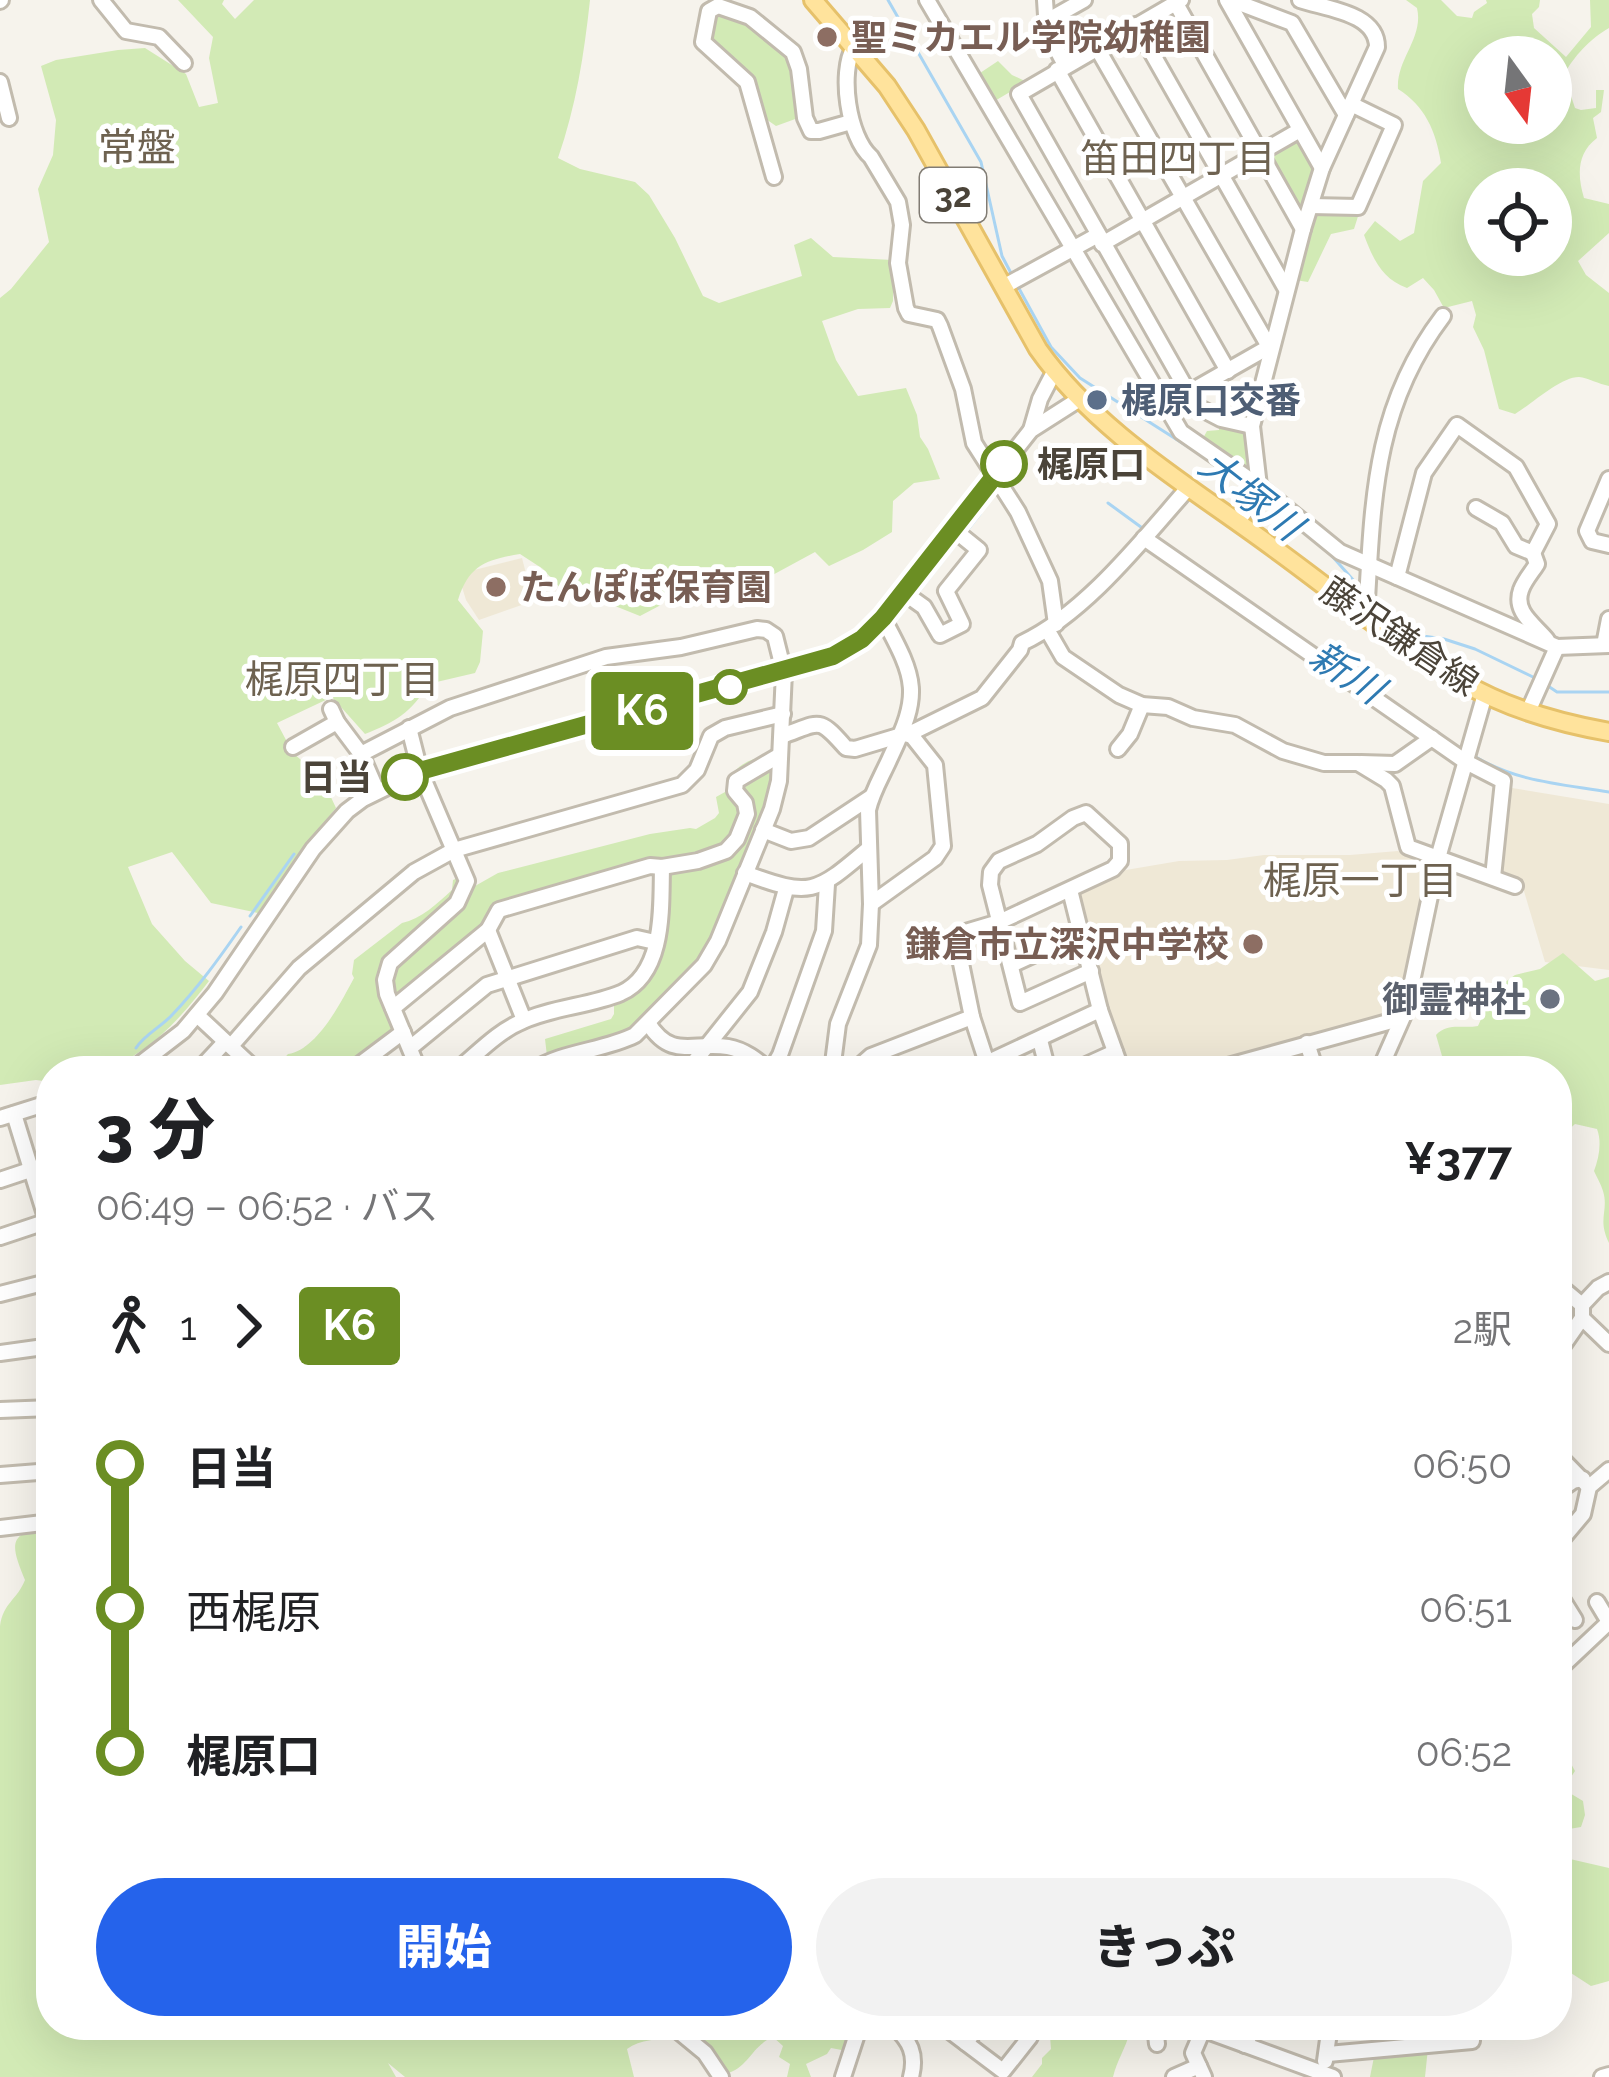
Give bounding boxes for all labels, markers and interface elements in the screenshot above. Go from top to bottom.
place label: 聖ミカエル学院幼稚園 [851,16,1211,58]
marker: 聖ミカエル学院幼稚園 [814,24,840,50]
north arrow [1464,36,1572,144]
map controls [1464,36,1572,276]
district label: 常盤 [98,124,176,170]
district label: 笛田四丁目 [1080,135,1276,181]
road number: 32 [920,168,986,222]
button: locate [1464,168,1572,276]
place label: 梶原口交番 [1121,379,1301,421]
marker: 梶原口交番 [1084,387,1110,413]
water label: 大塚川 [1191,441,1314,552]
marker: 梶原口 [982,442,1026,486]
place label: 梶原口 [1037,443,1145,485]
place label: たんぽぽ保育園 [520,566,772,608]
street label: 藤沢鎌倉線 [1314,568,1486,704]
marker: たんぽぽ保育園 [483,574,509,600]
water label: 新川 [1302,631,1396,715]
district label: 梶原四丁目 [244,656,440,702]
unlabelled marker [714,671,746,703]
line badge: K6 [588,672,696,750]
text: K6 [615,686,669,735]
marker: 日当 [383,755,427,799]
place label: 日当 [300,756,372,798]
district label: 梶原一丁目 [1262,857,1458,903]
place label: 鎌倉市立深沢中学校 [905,923,1229,965]
marker: 鎌倉市立深沢中学校 [1240,931,1266,957]
place label: 御霊神社 [1382,978,1526,1020]
marker: 御霊神社 [1537,986,1563,1012]
text: 3 分 [96,1091,215,1168]
text: ¥377 [1404,1132,1512,1185]
text: 06:49 – 06:52 · バス [96,1183,439,1229]
icon: walk [96,1293,162,1359]
icon: forward [215,1293,281,1359]
text: K6 [323,1301,376,1350]
text: 1 [180,1303,197,1349]
text: 2駅 [1453,1306,1512,1352]
text: 06:50 [1412,1441,1512,1487]
text: 日当 [186,1442,276,1495]
text: 06:51 [1419,1585,1512,1631]
text: 西梶原 [186,1586,321,1639]
text: 06:52 [1416,1729,1512,1775]
text: 梶原口 [186,1730,321,1783]
button: 開始 [96,1878,792,2016]
button: きっぷ [816,1878,1512,2016]

